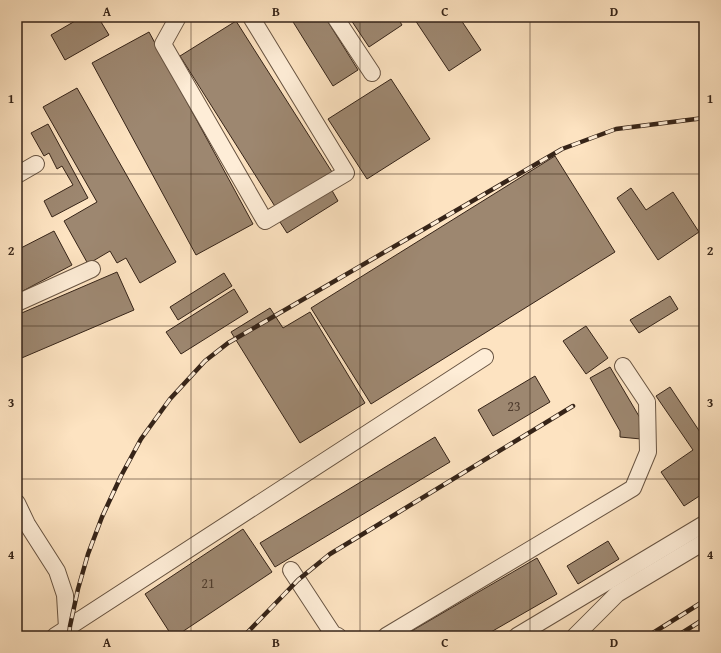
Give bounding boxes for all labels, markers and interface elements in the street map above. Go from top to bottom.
text: A [103,2,112,21]
text: B [272,2,280,21]
text: C [441,2,449,21]
text: D [610,2,618,21]
text: 1 [8,89,14,108]
text: 1 [707,89,713,108]
text: 2 [8,241,15,260]
text: 2 [707,241,714,260]
text: 3 [8,393,14,412]
text: 3 [707,393,713,412]
house number: 23 [507,396,521,416]
text: 4 [8,545,15,564]
text: 4 [707,545,714,564]
house number: 21 [201,573,215,593]
text: A [103,633,112,652]
text: B [272,633,280,652]
text: C [441,633,449,652]
text: D [610,633,618,652]

